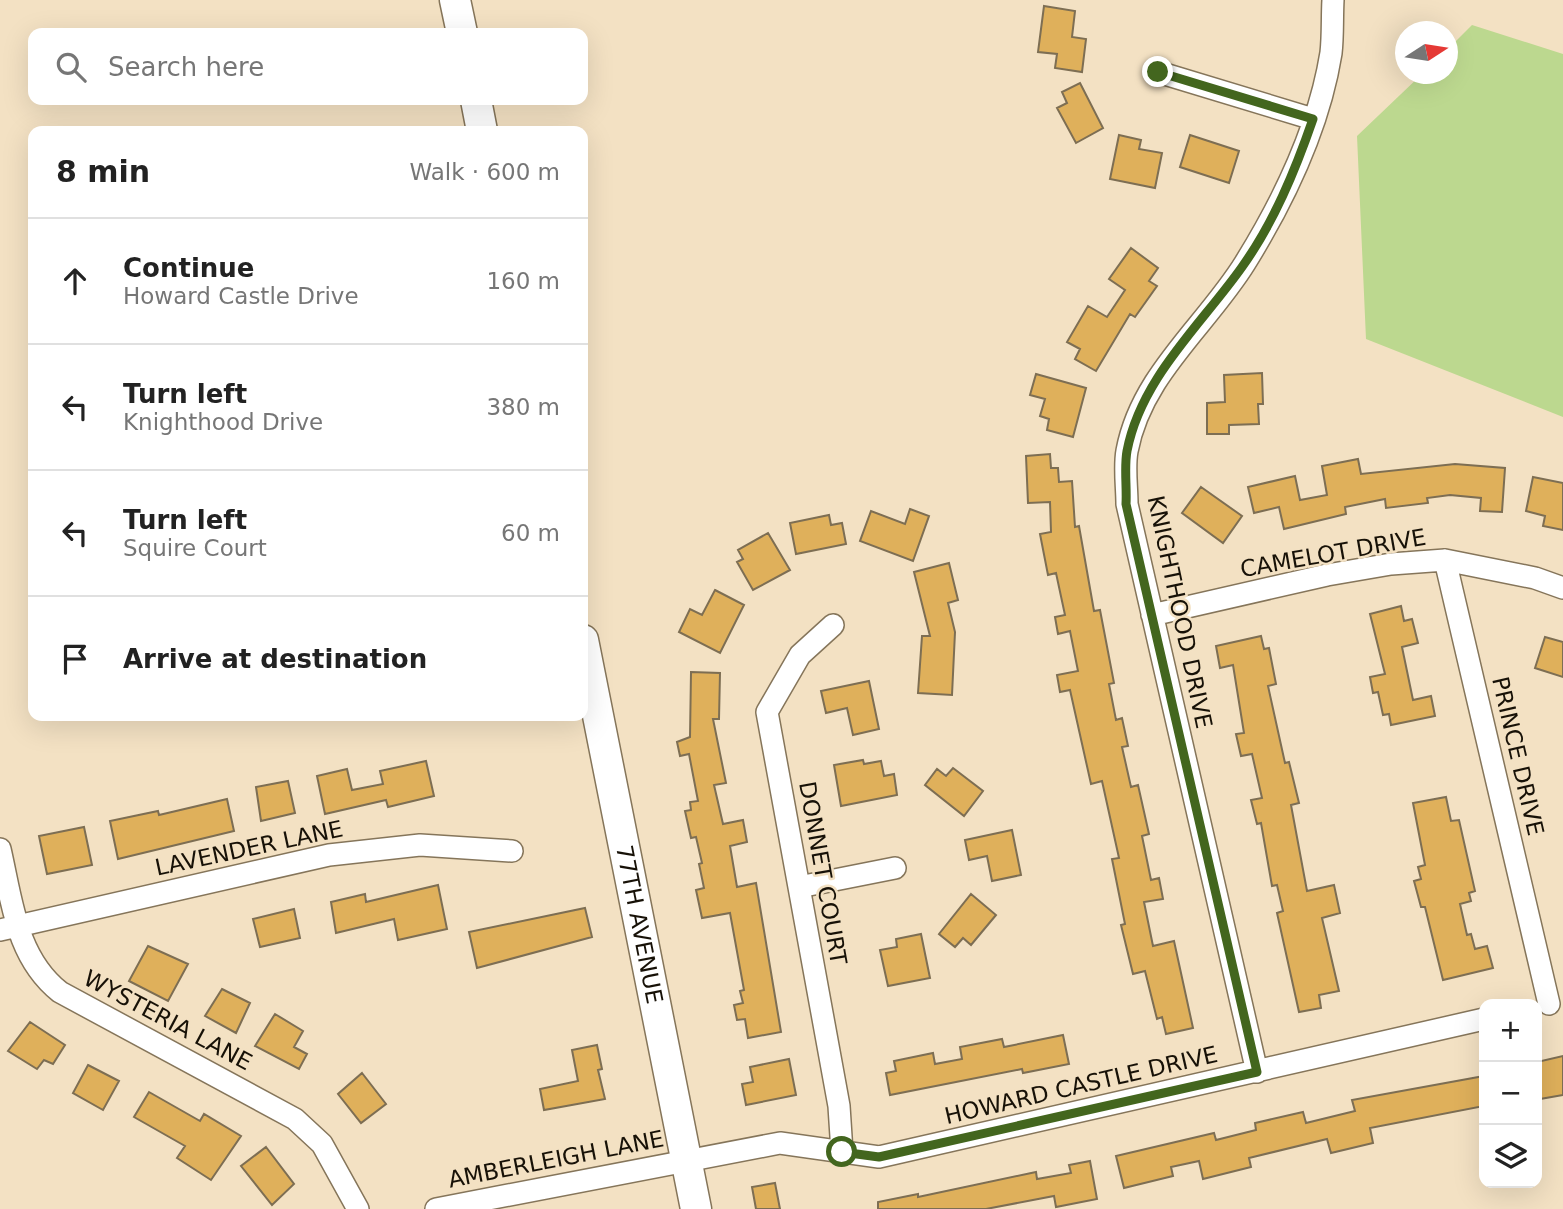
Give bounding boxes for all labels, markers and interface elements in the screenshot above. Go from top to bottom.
north arrow [1395,21,1458,84]
search box [28,28,588,105]
icon: search [52,48,90,86]
text: Search here [108,52,264,82]
route end [1142,56,1173,87]
text: 8 min [56,154,150,189]
text: Walk · 600 m [409,159,560,185]
text: Continue [123,253,254,283]
icon: ahead [56,262,94,300]
text: 160 m [486,268,560,294]
text: Howard Castle Drive [123,283,359,309]
text: Turn left [123,379,247,409]
icon: left [56,388,94,426]
text: 380 m [486,394,560,420]
text: Knighthood Drive [123,409,323,435]
street label: KNIGHTHOOD DRIVE [1143,493,1217,731]
text: Turn left [123,505,247,535]
icon: left [56,514,94,552]
text: 60 m [501,520,560,546]
street label: CAMELOT DRIVE [1238,524,1428,582]
text: Squire Court [123,535,267,561]
icon: arrive [56,640,94,678]
text: Arrive at destination [123,644,427,674]
street label: PRINCE DRIVE [1487,674,1549,838]
street label: DONNET COURT [794,779,852,968]
street label: LAVENDER LANE [153,815,345,881]
street label: 77TH AVENUE [611,843,668,1006]
street label: WYSTERIA LANE [80,965,256,1075]
map controls [1479,999,1542,1188]
button: + [1479,999,1542,1062]
street label: HOWARD CASTLE DRIVE [942,1041,1220,1129]
button: − [1479,1062,1542,1125]
street label: AMBERLEIGH LANE [446,1125,666,1193]
button: layers [1479,1125,1542,1188]
route start [826,1136,857,1167]

